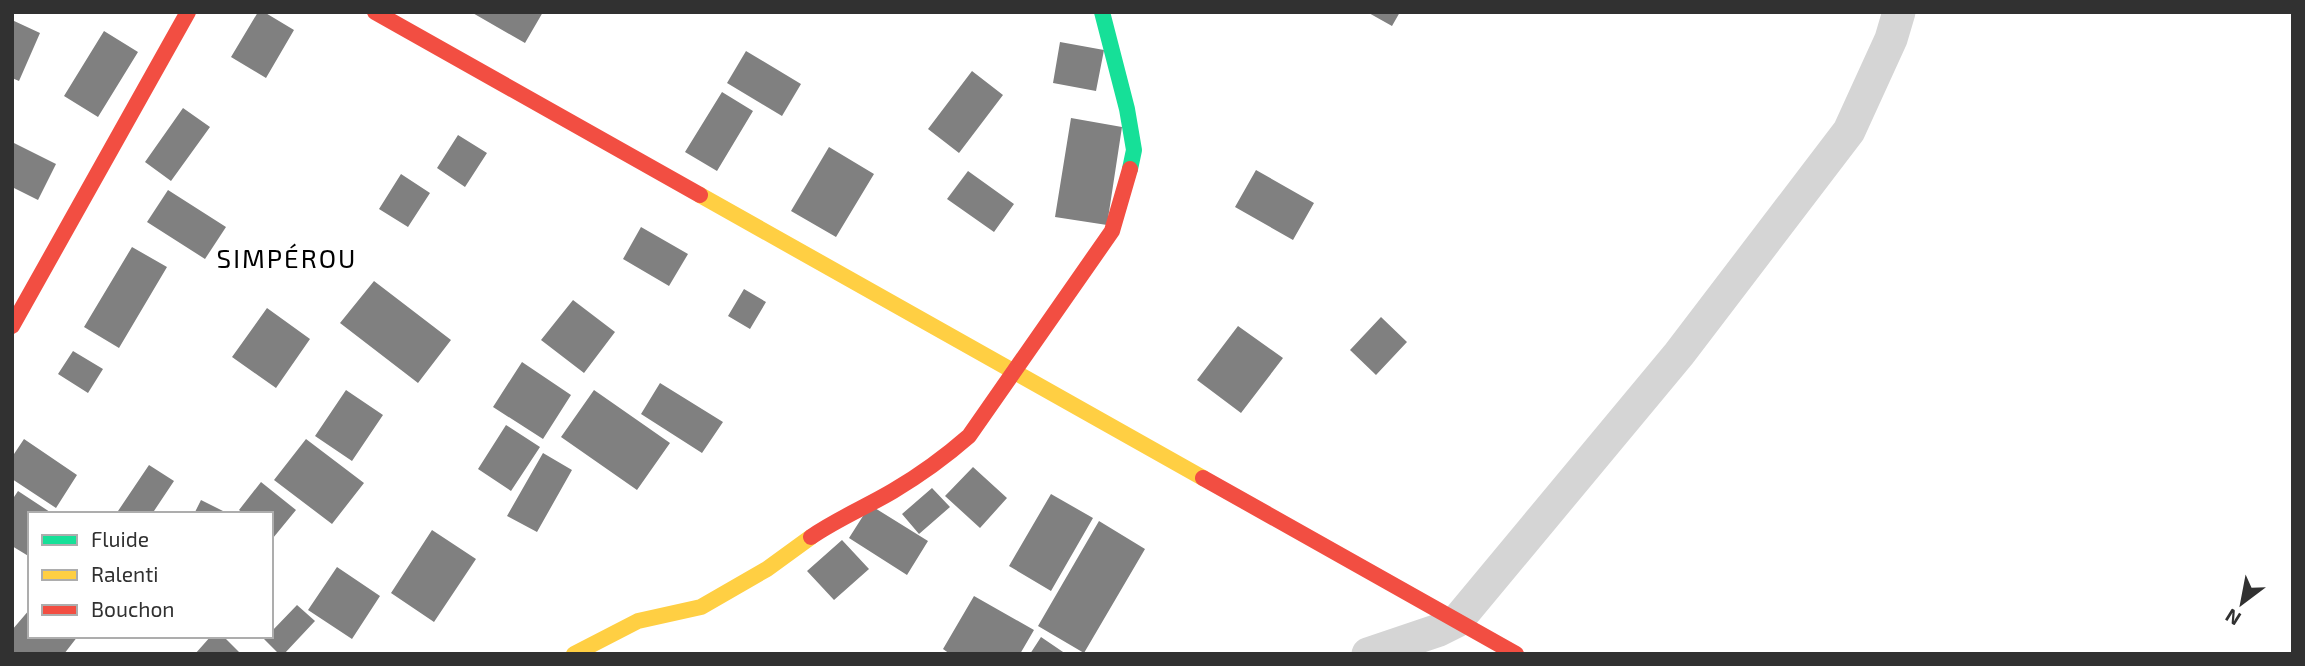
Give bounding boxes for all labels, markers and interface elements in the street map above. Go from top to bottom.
district label: SIMPÉROU [217,242,357,273]
legend [28,512,273,638]
text: Fluide [91,526,149,551]
text: Ralenti [91,561,158,586]
north arrow [2207,568,2277,638]
text: Bouchon [91,596,175,621]
text: N [2221,604,2245,631]

